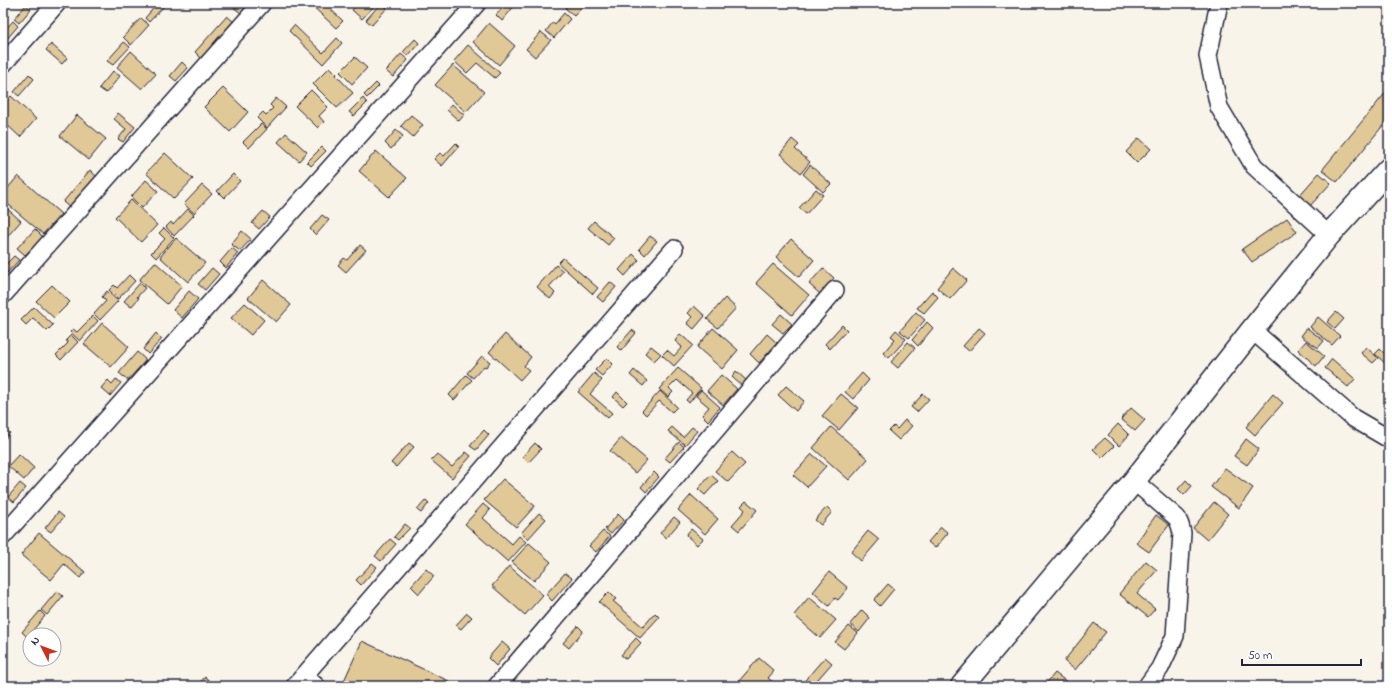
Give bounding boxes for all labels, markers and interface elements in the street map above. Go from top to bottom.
north arrow [22,627,62,667]
text: N [27,633,44,649]
scale bar [1242,641,1361,667]
text: 50 m [1248,647,1272,665]

